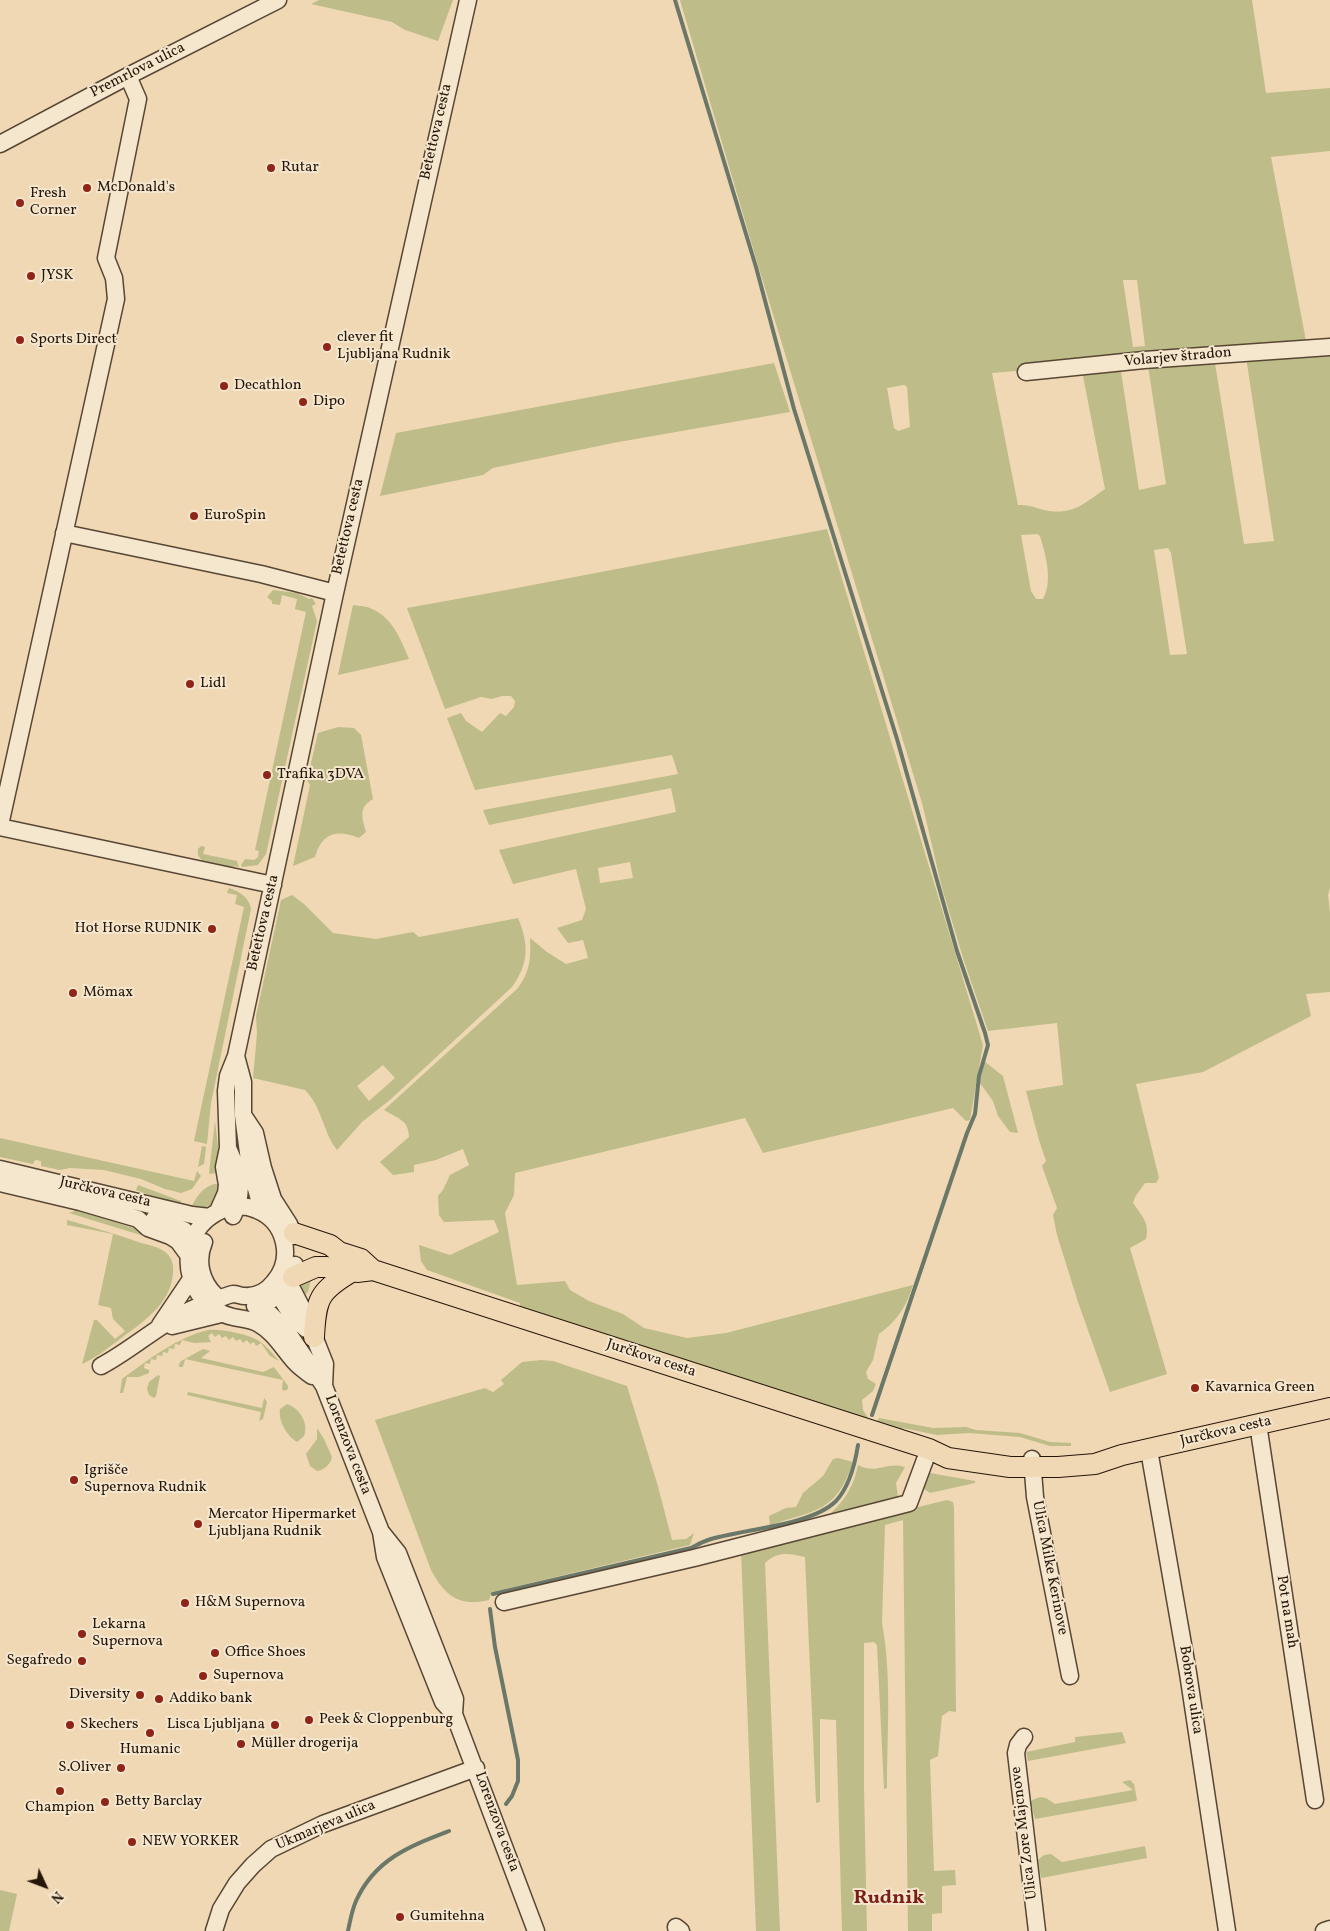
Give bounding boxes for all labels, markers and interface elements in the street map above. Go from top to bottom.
street label: Premrlova ulica [88,39,188,103]
street label: Betettova cesta [417,82,457,182]
place label: Rutar [281,159,319,177]
marker: Rutar [265,162,277,174]
place label: McDonald's [97,179,175,197]
marker: McDonald's [81,182,93,194]
place label: Fresh Corner [30,185,76,220]
marker: Fresh Corner [14,197,26,209]
place label: JYSK [41,267,74,285]
marker: JYSK [25,270,37,282]
place label: clever fit Ljubljana Rudnik [337,329,451,364]
place label: Sports Direct [30,331,117,349]
marker: Sports Direct [14,334,26,346]
marker: clever fit Ljubljana Rudnik [321,341,333,353]
street label: Volarjev štradon [1123,344,1233,372]
place label: Decathlon [234,377,302,395]
marker: Decathlon [218,380,230,392]
place label: Dipo [313,393,345,411]
marker: Dipo [297,396,309,408]
street label: Betettova cesta [329,477,369,577]
place label: EuroSpin [204,507,266,525]
marker: EuroSpin [188,510,200,522]
place label: Lidl [200,675,226,693]
marker: Lidl [184,678,196,690]
place label: Trafika 3DVA [277,766,364,784]
marker: Trafika 3DVA [261,769,273,781]
street label: Betettova cesta [244,873,284,973]
place label: Hot Horse RUDNIK [74,920,202,938]
marker: Hot Horse RUDNIK [206,923,218,935]
place label: Mömax [83,984,133,1002]
marker: Mömax [67,987,79,999]
street label: Jurčkova cesta [58,1174,152,1212]
street label: Jurčkova cesta [604,1336,698,1382]
place label: Kavarnica Green [1205,1379,1315,1397]
marker: Kavarnica Green [1189,1382,1201,1394]
street label: Lorenzova cesta [320,1393,374,1497]
street label: Jurčkova cesta [1179,1413,1273,1451]
place label: Igrišče Supernova Rudnik [84,1462,207,1497]
marker: Igrišče Supernova Rudnik [68,1474,80,1486]
street label: Ulica Milke Kerinove [1027,1499,1071,1637]
place label: Mercator Hipermarket Ljubljana Rudnik [208,1506,357,1541]
marker: Mercator Hipermarket Ljubljana Rudnik [192,1518,204,1530]
street label: Pot na mah [1271,1574,1301,1650]
place label: H&M Supernova [195,1594,305,1612]
marker: H&M Supernova [179,1597,191,1609]
place label: Lekarna Supernova [92,1616,163,1651]
marker: Lekarna Supernova [76,1628,88,1640]
place label: Office Shoes [225,1644,306,1662]
street label: Bobrova ulica [1174,1644,1206,1736]
marker: Office Shoes [209,1647,221,1659]
place label: Segafredo [7,1652,72,1670]
marker: Segafredo [76,1655,88,1667]
place label: Supernova [213,1667,284,1685]
marker: Supernova [197,1670,209,1682]
place label: Diversity [69,1686,130,1704]
marker: Diversity [134,1689,146,1701]
place label: Addiko bank [169,1690,252,1708]
marker: Addiko bank [153,1693,165,1705]
place label: Peek & Cloppenburg [319,1711,453,1729]
marker: Peek & Cloppenburg [303,1714,315,1726]
place label: Skechers [80,1716,138,1734]
place label: Lisca Ljubljana [167,1716,265,1734]
marker: Skechers [64,1719,76,1731]
marker: Lisca Ljubljana [269,1719,281,1731]
marker: Humanic [144,1727,156,1739]
place label: Müller drogerija [251,1735,358,1753]
marker: Müller drogerija [235,1738,247,1750]
place label: Humanic [120,1741,180,1759]
place label: S.Oliver [58,1759,111,1777]
marker: S.Oliver [115,1762,127,1774]
street label: Ulica Zore Majcnove [1008,1765,1042,1901]
street label: Lorenzova cesta [470,1769,522,1875]
marker: Champion [54,1785,66,1797]
place label: Betty Barclay [115,1793,202,1811]
marker: Betty Barclay [99,1796,111,1808]
street label: Ukmarjeva ulica [273,1797,379,1855]
place label: Champion [25,1799,95,1817]
place label: NEW YORKER [142,1833,239,1851]
marker: NEW YORKER [126,1836,138,1848]
north arrow [20,1861,70,1911]
text: N [46,1886,67,1907]
district label: Rudnik [854,1887,924,1911]
place label: Gumitehna [410,1908,485,1926]
marker: Gumitehna [394,1911,406,1923]

